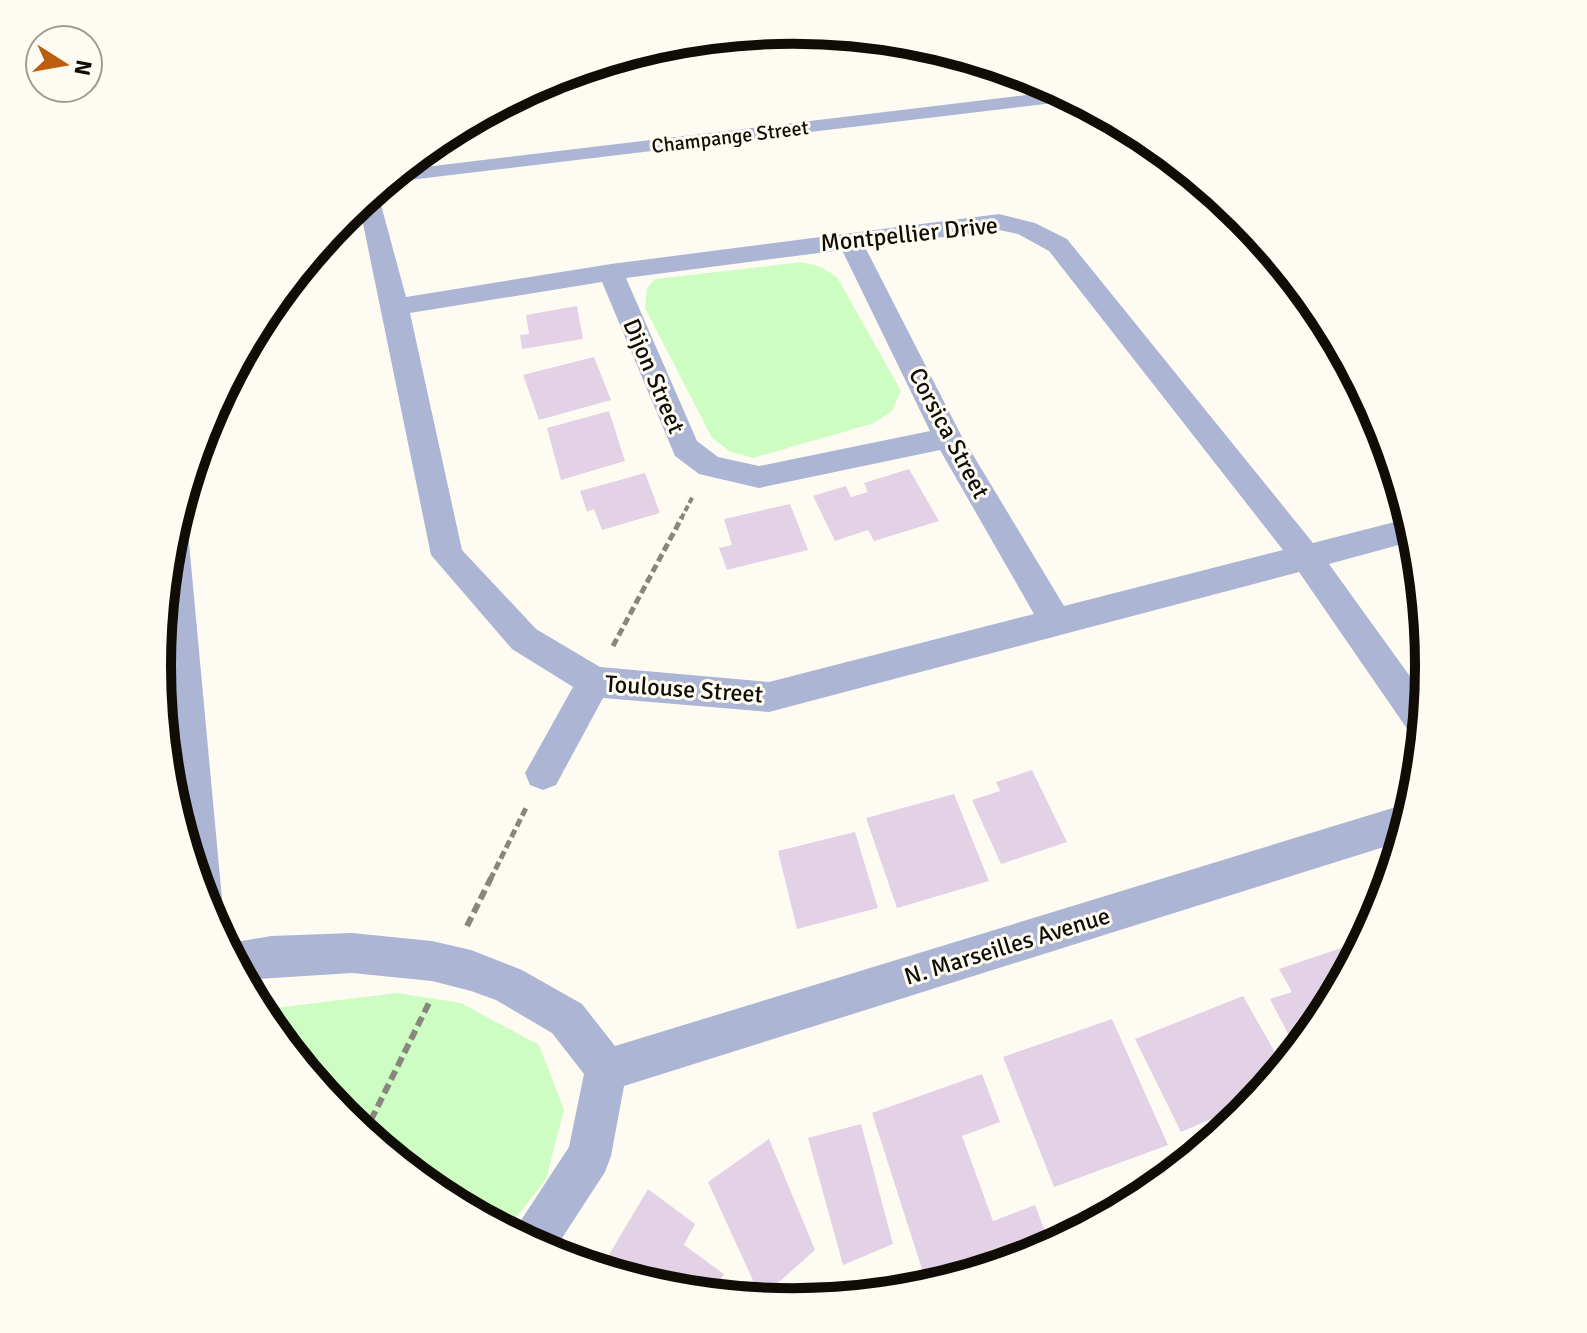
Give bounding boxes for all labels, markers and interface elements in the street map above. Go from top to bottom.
north arrow [24,24,104,104]
text: N [68,58,98,78]
street label: Champange Street [650,115,810,159]
street label: Montpellier Drive [819,210,999,258]
street label: Dijon Street [616,314,692,438]
street label: Corsica Street [902,362,996,504]
street label: Toulouse Street [604,669,764,709]
street label: N. Marseilles Avenue [900,900,1114,992]

